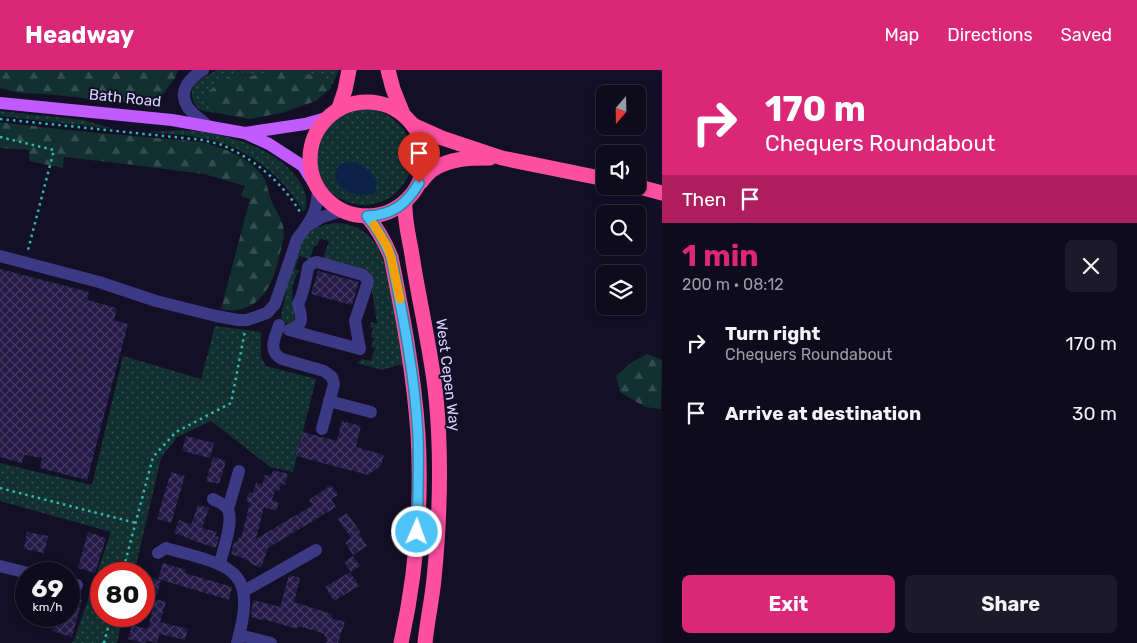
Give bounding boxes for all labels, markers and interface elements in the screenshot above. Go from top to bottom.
text: Headway [25,21,134,49]
text: Map [884,24,919,46]
text: Directions [947,24,1033,46]
text: Saved [1061,24,1112,46]
street label: Bath Road [88,85,162,111]
north arrow [596,85,646,135]
map controls [596,85,646,315]
text: 170 m [765,88,866,130]
icon: right [682,90,747,155]
text: Chequers Roundabout [765,130,995,157]
pin [398,132,440,183]
icon: arrive [405,139,433,167]
button: sound [596,145,646,195]
icon: arrive [736,185,764,213]
text: Then [682,188,726,211]
button: search [596,205,646,255]
text: 1 min [682,238,759,274]
button: close [1065,240,1117,292]
button: layers [596,265,646,315]
text: 200 m · 08:12 [682,275,784,294]
street label: West Cepen Way [432,318,464,432]
text: Turn right [725,322,820,345]
icon: right [682,329,710,357]
text: 170 m [1066,332,1117,355]
text: Chequers Roundabout [725,345,893,364]
icon: arrive [682,399,710,427]
text: Arrive at destination [725,402,921,425]
text: 30 m [1072,402,1117,425]
position arrow [390,505,442,557]
speed limit sign: 80 [90,562,155,627]
text: 69 [31,574,64,603]
button: Exit [682,575,895,633]
button: Share [905,575,1117,633]
text: km/h [33,600,62,614]

